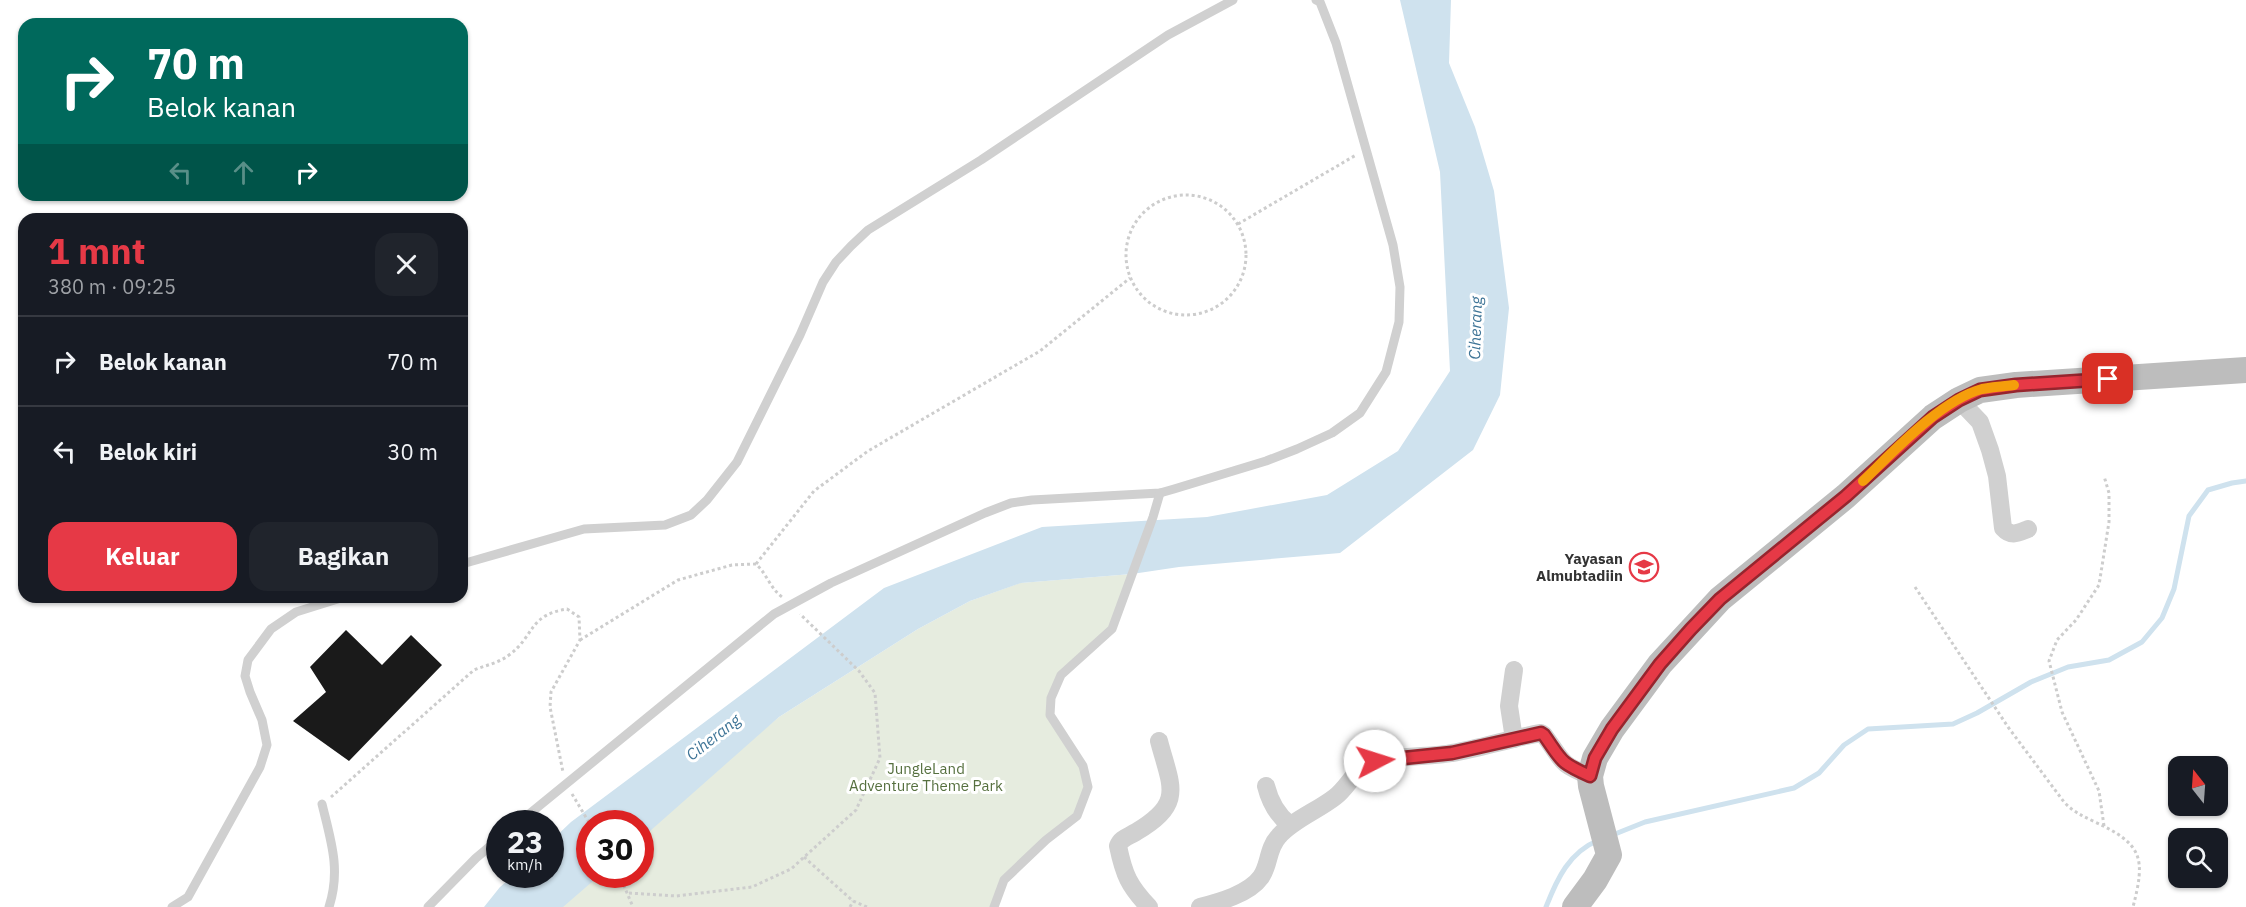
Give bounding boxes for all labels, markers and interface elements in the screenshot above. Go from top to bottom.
text: 70 m [147,36,245,91]
icon: right [48,42,126,120]
text: Belok kanan [147,89,296,124]
icon: left [164,156,197,189]
icon: ahead [227,156,260,189]
icon: right [290,156,323,189]
text: 1 mnt [48,227,146,274]
button: close [375,233,438,296]
text: 380 m · 09:25 [48,273,176,300]
water label: Ciherang [1464,295,1486,360]
icon: right [48,345,81,378]
text: Belok kanan [99,347,227,376]
text: 70 m [387,347,438,376]
pin [2082,353,2133,404]
icon: arrive [2091,362,2124,395]
icon: left [48,435,81,468]
text: Belok kiri [99,437,197,466]
text: 30 m [387,437,438,466]
button: Keluar [48,522,237,591]
button: Bagikan [249,522,438,591]
place label: Yayasan Almubtadiin [1536,549,1623,585]
school or university icon: Yayasan Almubtadiin [1628,551,1660,583]
water label: Ciherang [682,709,745,764]
position arrow [1343,729,1407,793]
north arrow [2168,756,2228,816]
map controls [2168,756,2228,888]
park label: JungleLand Adventure Theme Park [849,759,1003,795]
speed limit sign: 30 [576,810,654,888]
text: 23 [507,822,543,861]
button: search [2168,828,2228,888]
text: km/h [507,855,543,874]

